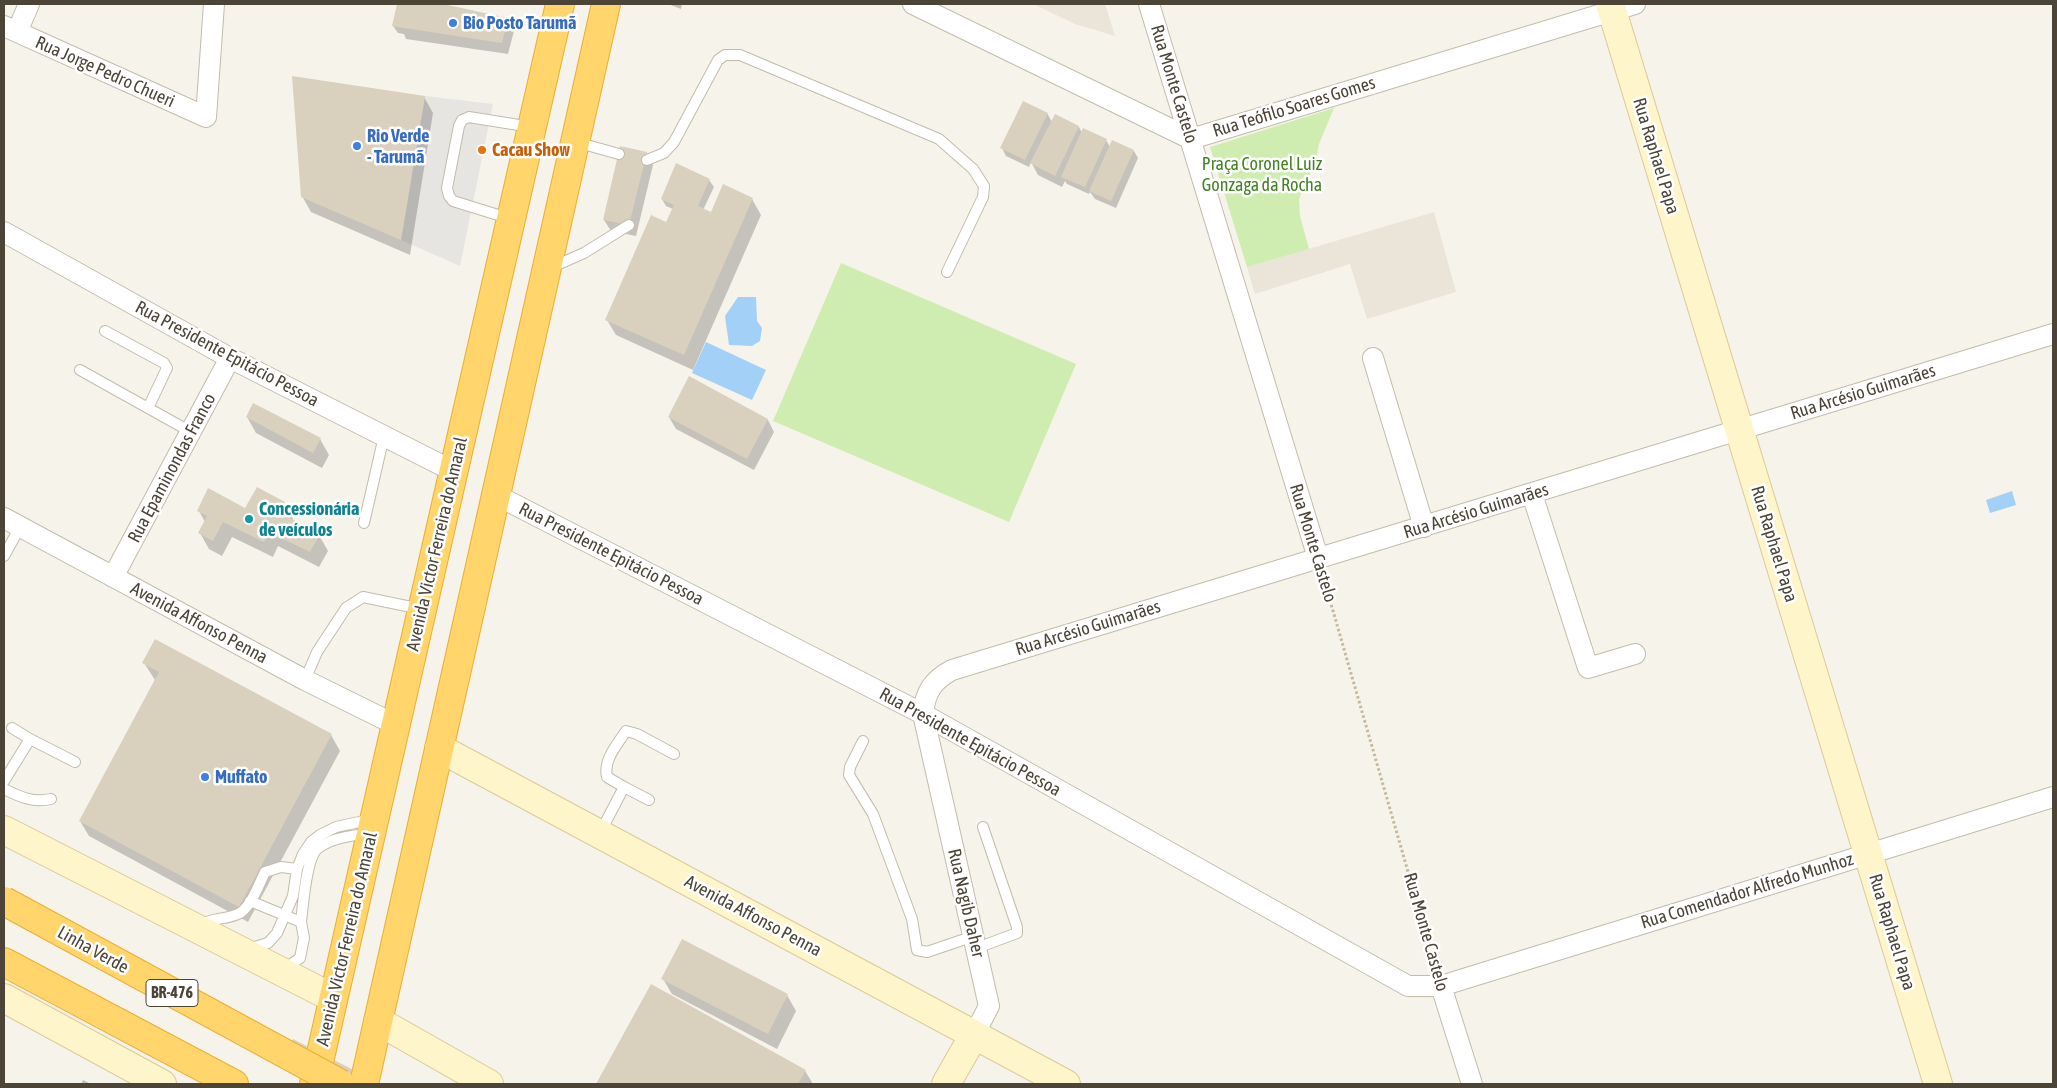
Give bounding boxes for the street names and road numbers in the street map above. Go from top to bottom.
street label: Rua Monte Castelo [1146,22,1202,146]
street label: Rua Jorge Pedro Chueri [32,32,178,112]
street label: Rua Teófilo Soares Gomes [1210,72,1378,142]
street label: Rua Raphael Papa [1628,95,1684,217]
street label: Rua Presidente Epitácio Pessoa [132,296,322,412]
street label: Rua Arcésio Guimarães [1788,360,1938,424]
street label: Rua Epaminondas Franco [124,390,220,546]
street label: Avenida Victor Ferreira do Amaral [402,435,472,653]
street label: Rua Arcésio Guimarães [1401,479,1551,543]
street label: Rua Monte Castelo [1285,481,1341,605]
street label: Rua Raphael Papa [1746,483,1802,605]
street label: Rua Presidente Epitácio Pessoa [515,498,707,610]
street label: Avenida Affonso Penna [127,578,271,668]
street label: Rua Arcésio Guimarães [1013,596,1163,660]
street label: Rua Presidente Epitácio Pessoa [875,683,1065,801]
street label: Avenida Victor Ferreira do Amaral [312,830,382,1048]
street label: Rua Nagib Daher [943,846,989,960]
street label: Rua Comendador Alfredo Munhoz [1638,848,1856,934]
street label: Rua Monte Castelo [1399,870,1453,994]
street label: Avenida Affonso Penna [681,871,825,961]
street label: Rua Raphael Papa [1864,871,1920,993]
street label: Linha Verde [54,922,132,978]
road number: BR-476 [146,980,198,1006]

